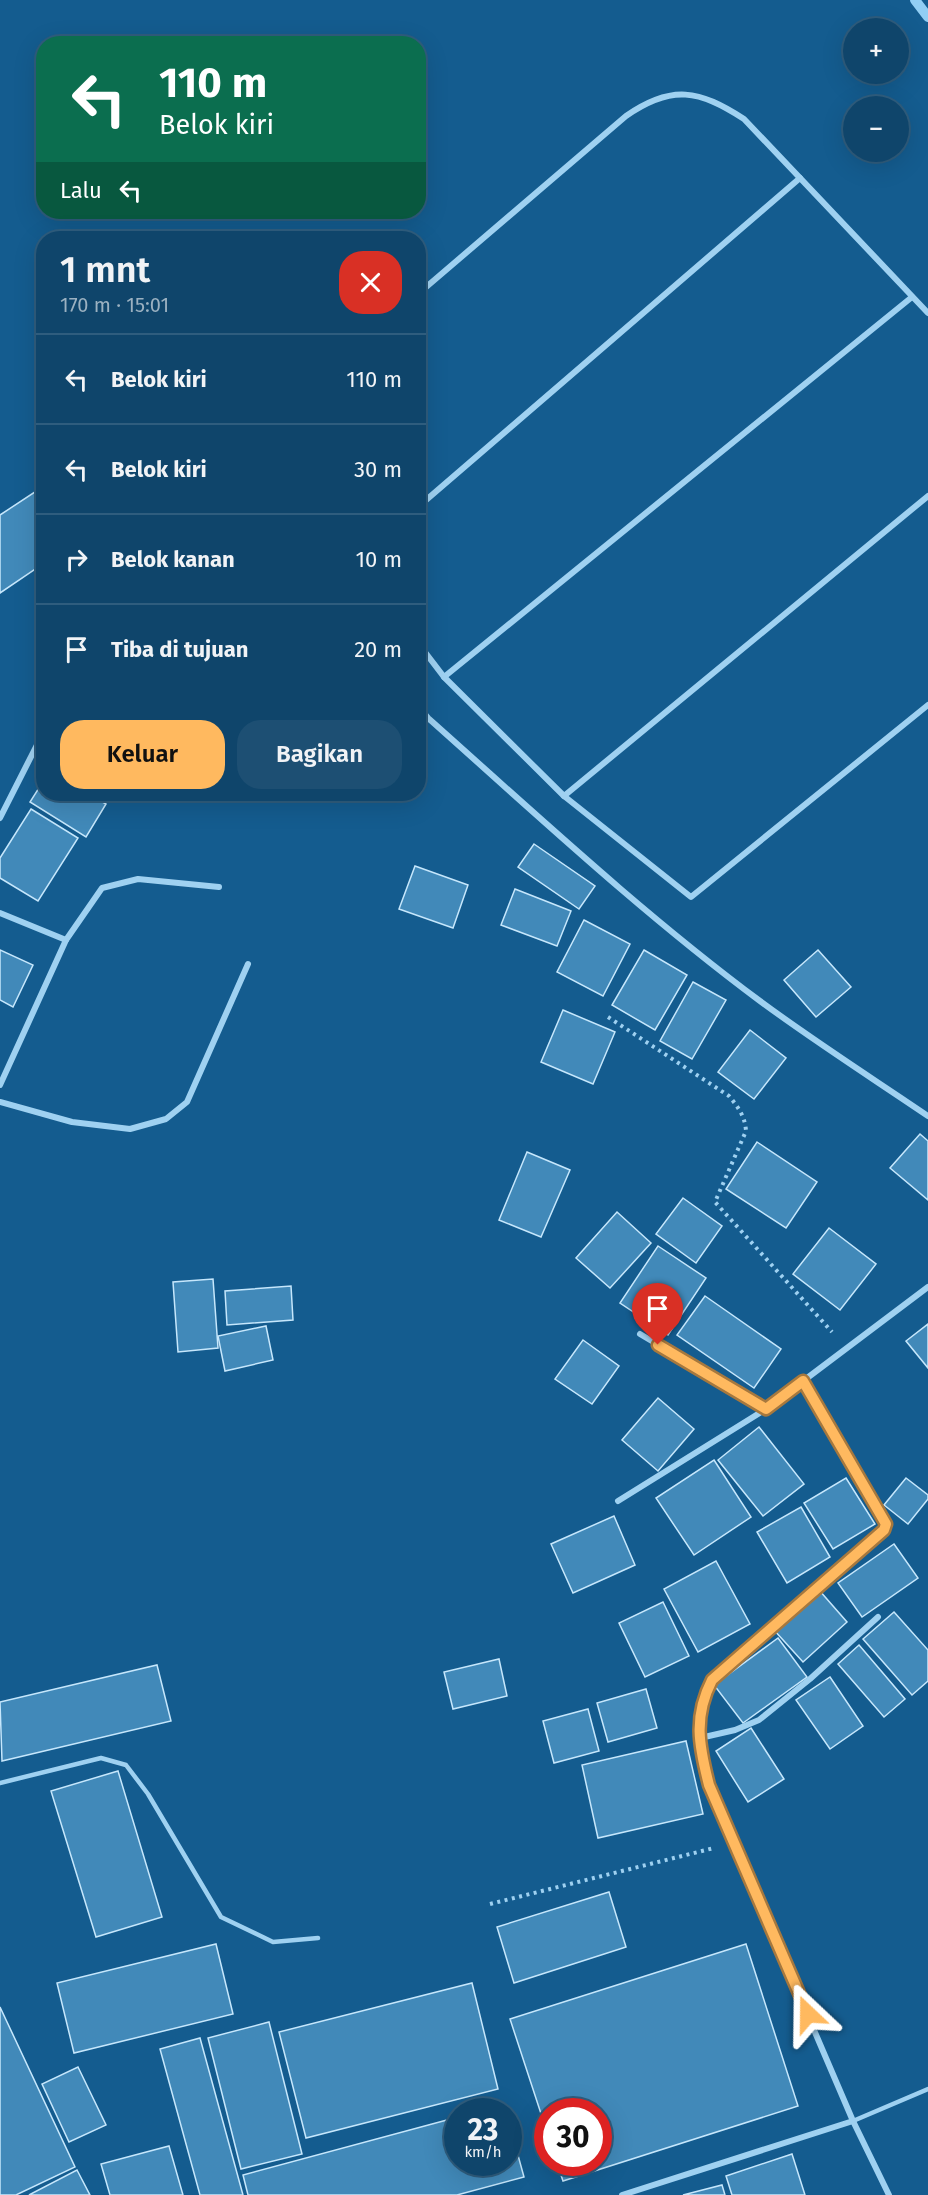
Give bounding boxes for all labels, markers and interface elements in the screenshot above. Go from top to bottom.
map controls [843,18,909,162]
button: + [843,18,909,84]
text: 110 m [159,58,267,108]
icon: left [60,60,138,138]
button: − [843,96,909,162]
text: Belok kiri [159,109,274,141]
icon: left [114,174,147,207]
text: Lalu [60,177,102,204]
text: 1 mnt [60,248,150,292]
button: close [339,251,402,314]
text: 170 m · 15:01 [60,293,169,317]
icon: left [60,363,93,396]
text: Belok kiri [111,366,207,393]
text: 110 m [346,366,402,393]
icon: left [60,453,93,486]
text: Belok kiri [111,456,207,483]
text: 30 m [354,456,402,483]
icon: right [60,543,93,576]
text: Belok kanan [111,546,235,573]
text: 10 m [356,546,402,573]
icon: arrive [60,633,93,666]
text: Tiba di tujuan [111,636,248,663]
text: 20 m [354,636,402,663]
button: Keluar [60,720,225,789]
button: Bagikan [237,720,402,789]
pin [632,1283,683,1345]
icon: arrive [641,1292,674,1325]
position arrow [776,1982,840,2046]
speed limit sign: 30 [534,2098,612,2176]
text: 23 [468,2112,498,2148]
text: km/h [464,2143,502,2161]

